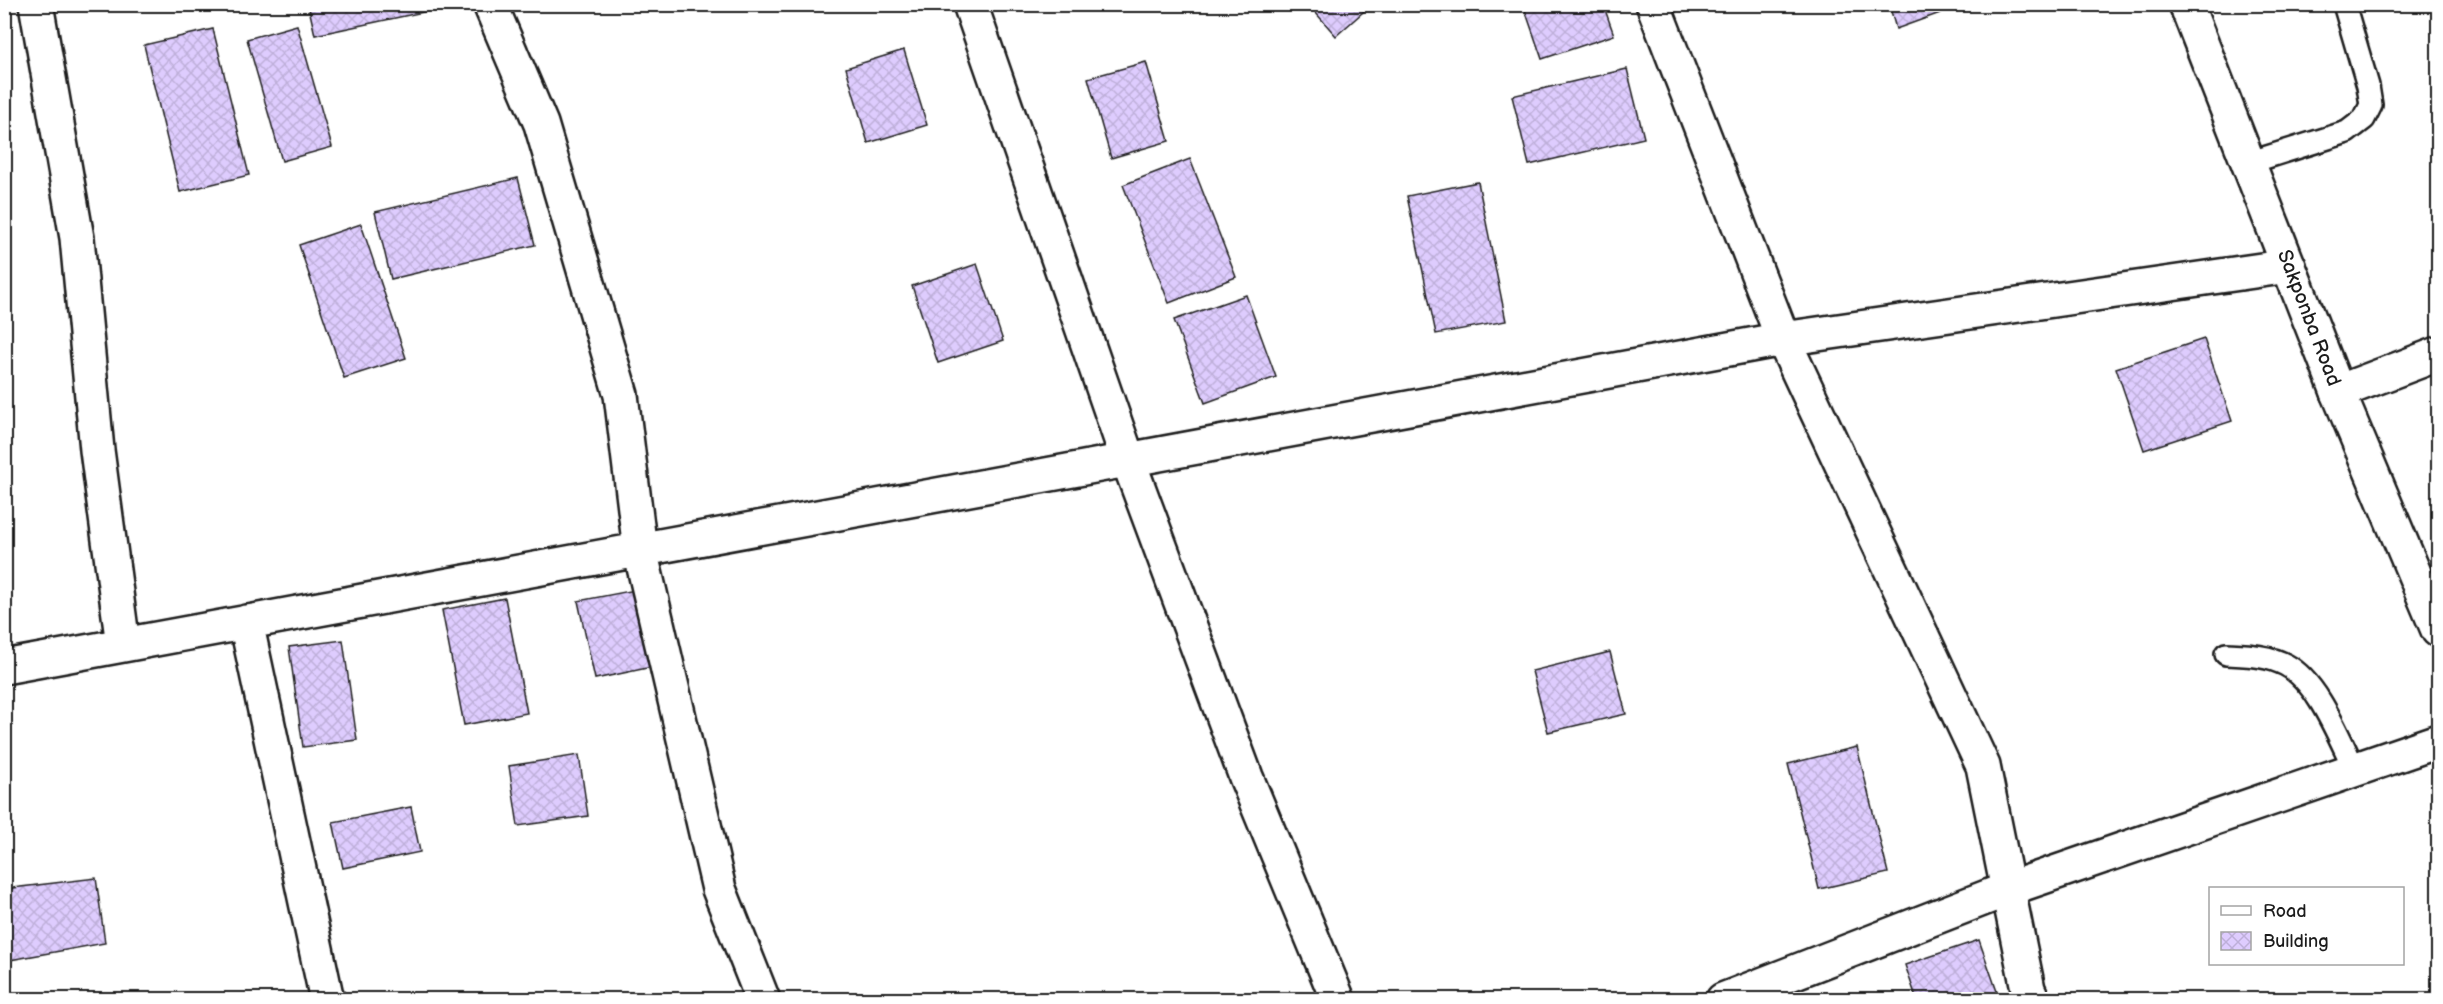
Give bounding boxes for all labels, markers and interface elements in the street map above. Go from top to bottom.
street label: Sakponba Road [2272,246,2346,390]
legend [2209,887,2404,965]
text: Road [2263,901,2307,922]
text: Building [2263,931,2329,952]

